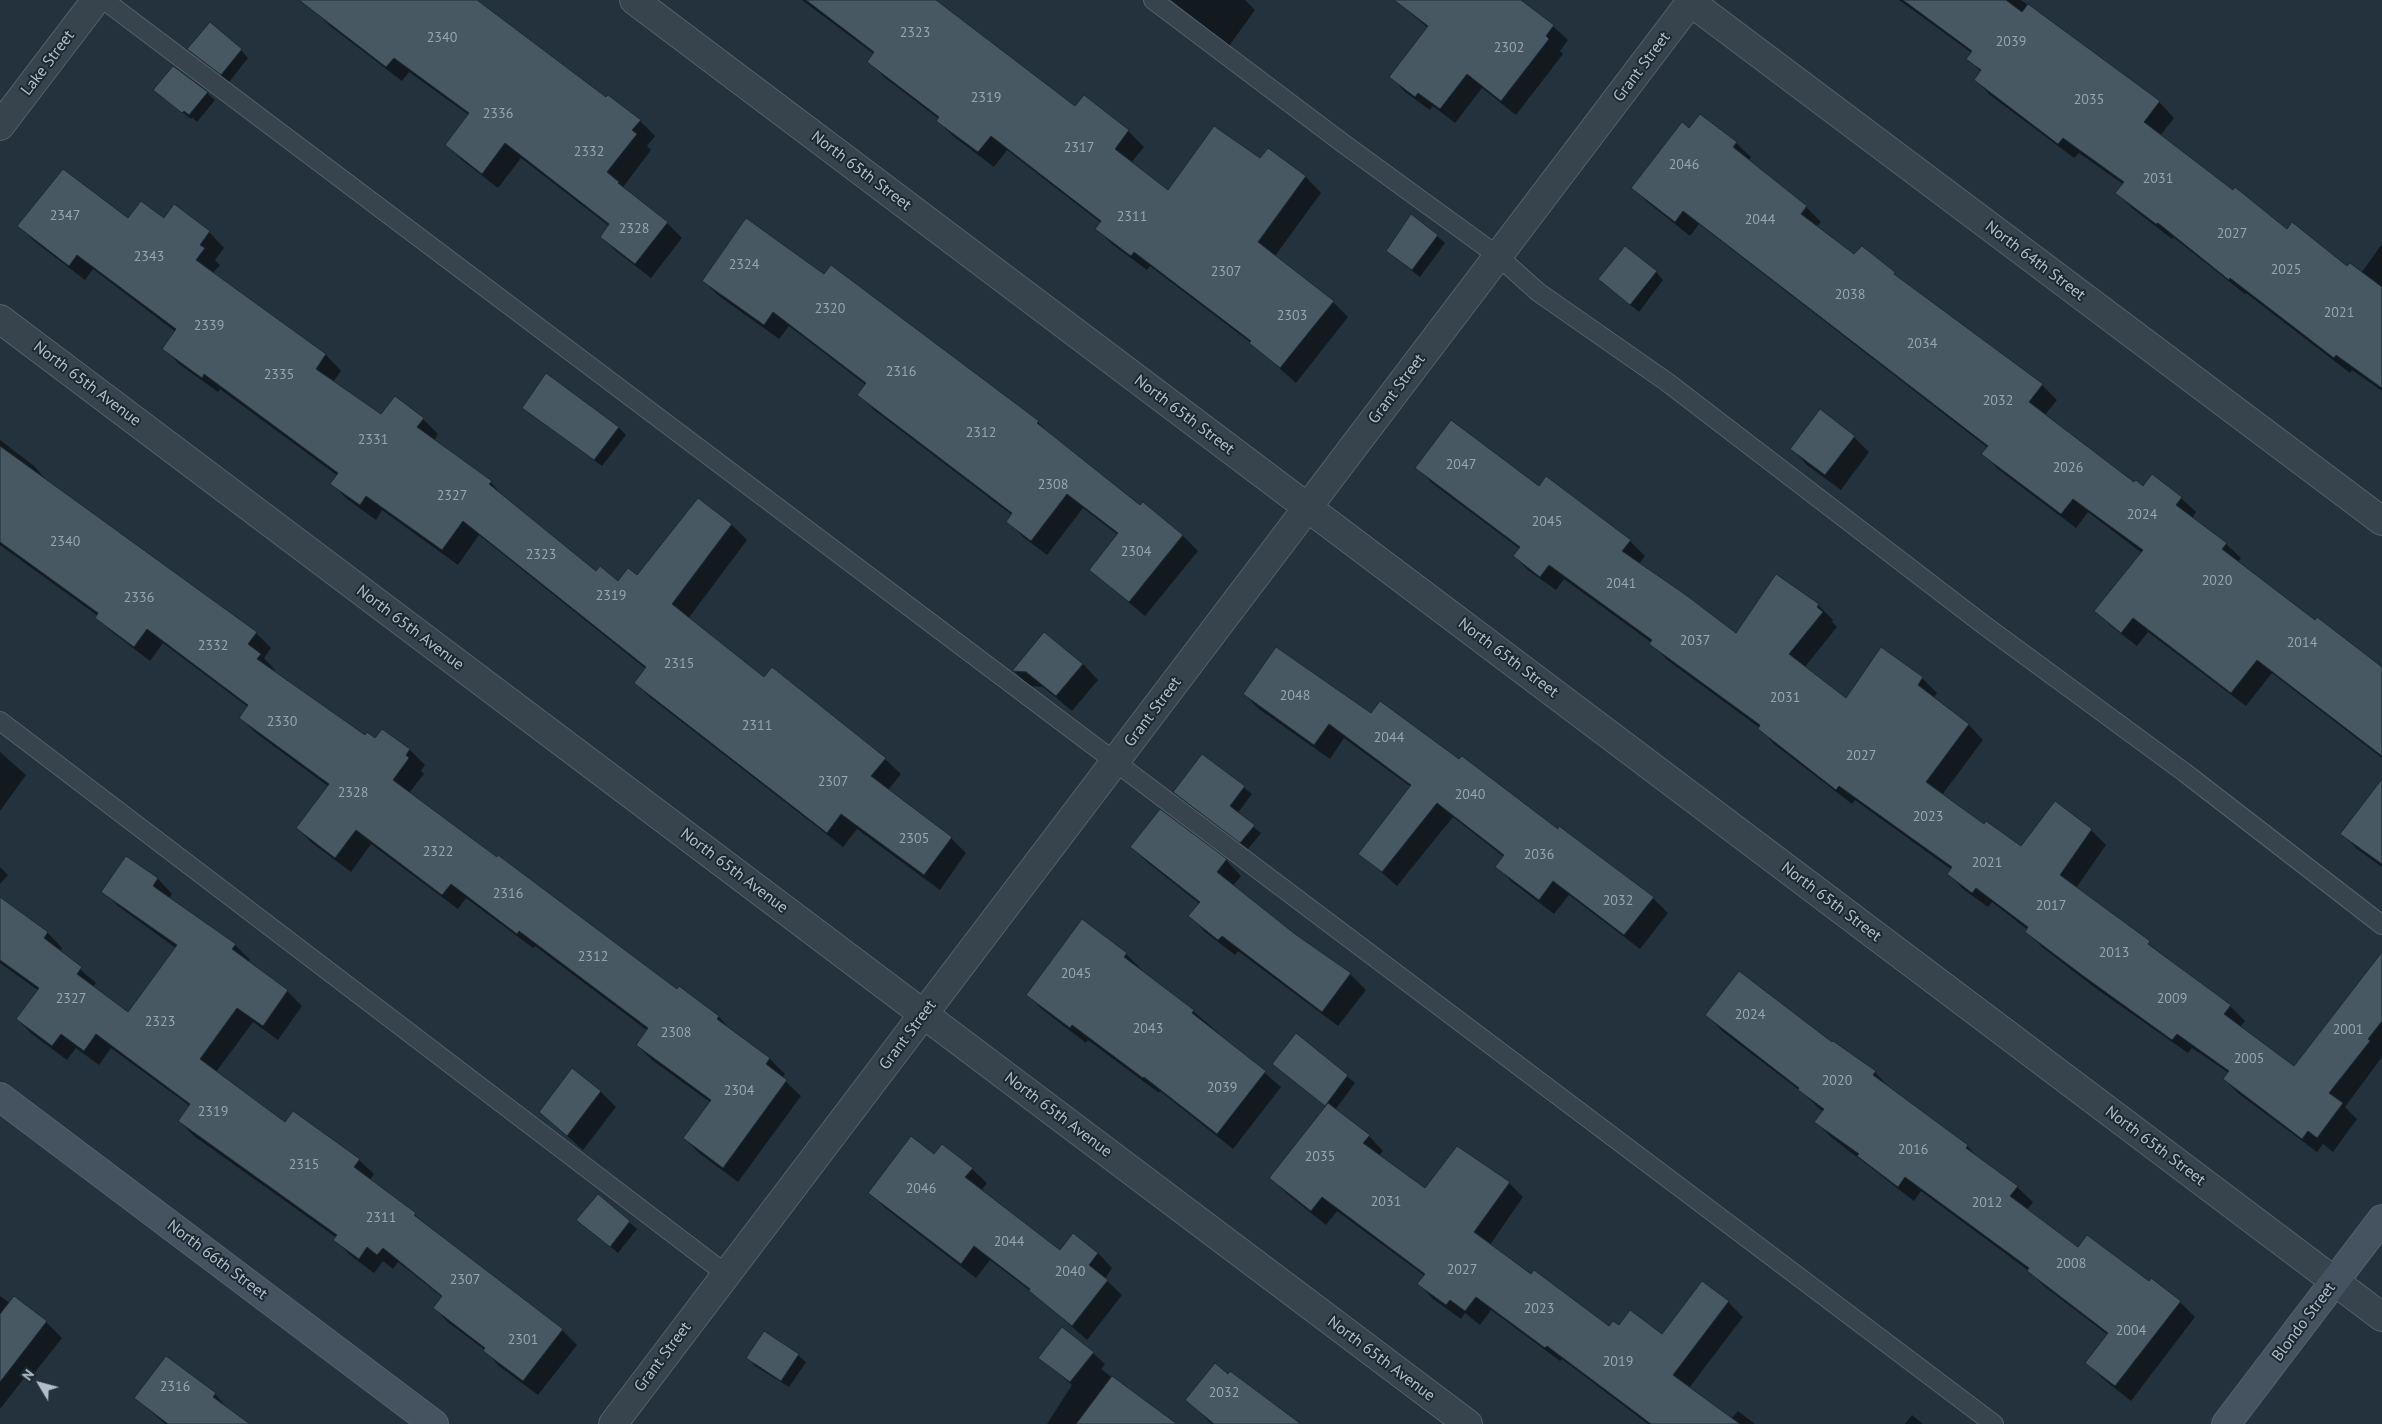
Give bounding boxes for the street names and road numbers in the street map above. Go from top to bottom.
street label: Lake Street [17,27,79,99]
street label: Grant Street [1610,28,1674,106]
street label: North 65th Street [807,127,915,215]
street label: North 64th Street [1981,217,2089,305]
street label: North 65th Avenue [29,337,145,431]
street label: Grant Street [1365,350,1429,428]
street label: North 65th Street [1130,371,1238,459]
street label: North 65th Avenue [352,581,468,675]
street label: North 65th Street [1454,614,1562,702]
street label: Grant Street [1121,673,1185,751]
street label: North 65th Avenue [676,824,792,918]
street label: North 65th Street [1777,858,1885,946]
street label: Grant Street [876,996,940,1074]
street label: North 65th Avenue [1000,1068,1116,1162]
street label: North 65th Street [2101,1102,2209,1190]
street label: North 66th Street [163,1216,271,1304]
street label: Blondo Street [2268,1279,2340,1365]
street label: North 65th Avenue [1323,1312,1439,1406]
street label: Grant Street [631,1318,695,1396]

